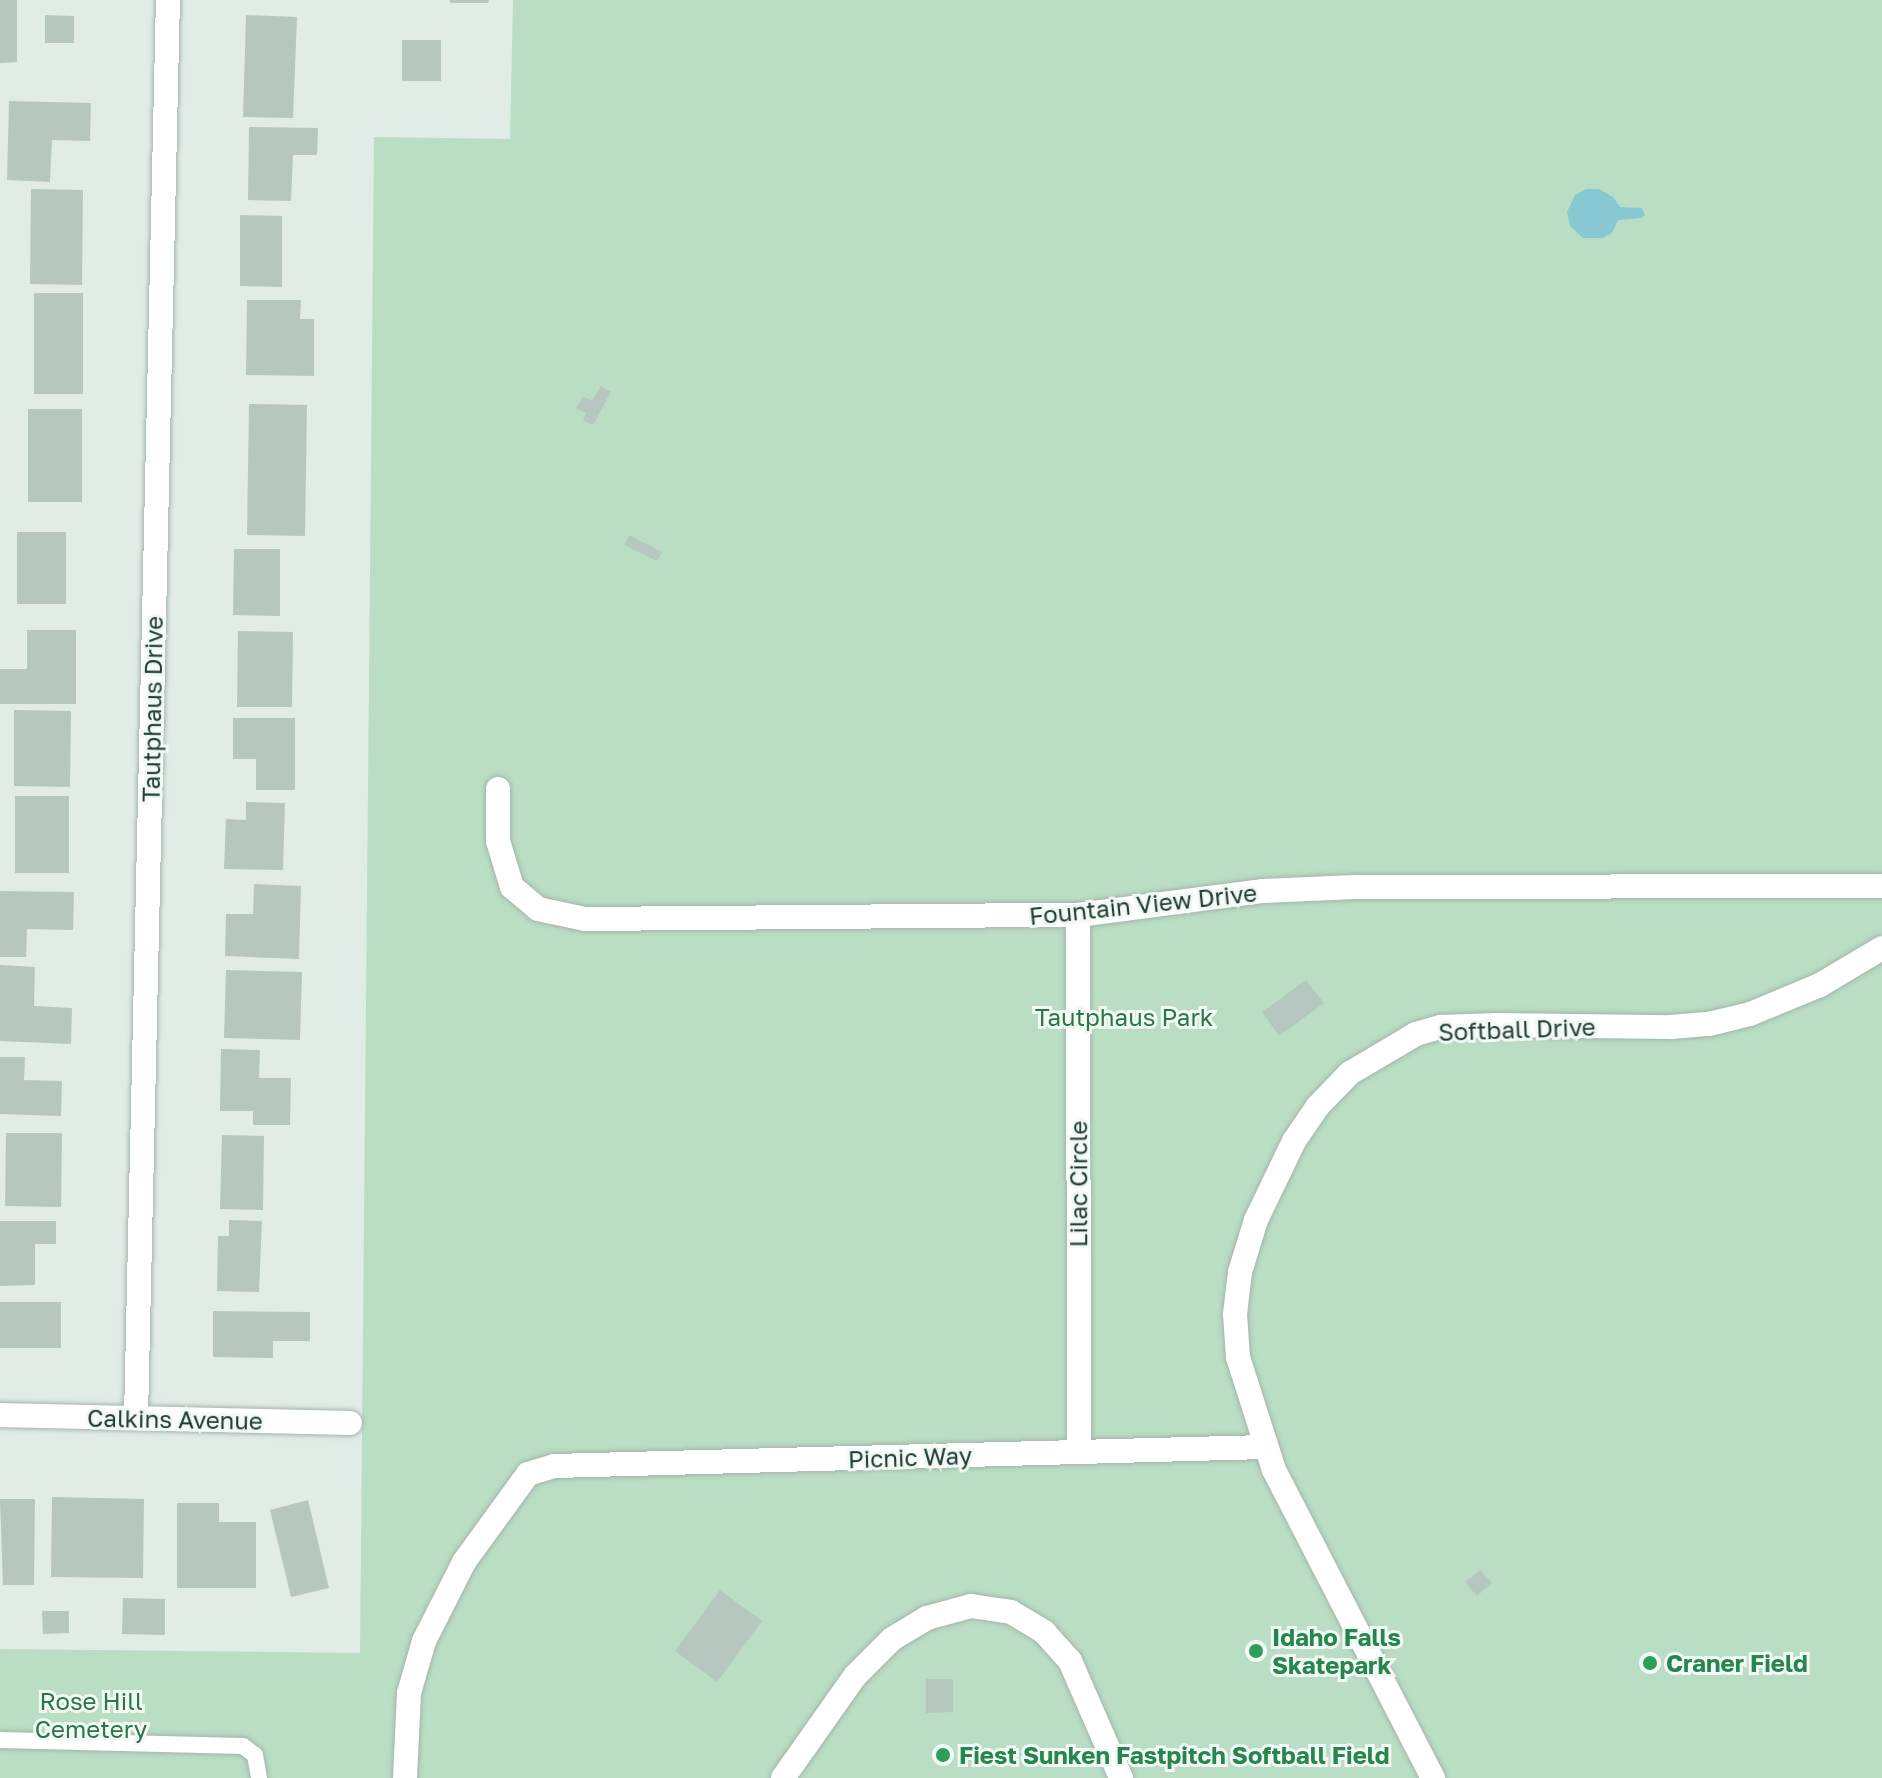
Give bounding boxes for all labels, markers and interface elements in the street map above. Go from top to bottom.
street label: Tautphaus Drive [136,616,168,802]
street label: Fountain View Drive [1028,878,1258,930]
park label: Tautphaus Park [1035,1003,1213,1031]
street label: Softball Drive [1438,1012,1596,1046]
street label: Lilac Circle [1064,1121,1092,1247]
street label: Calkins Avenue [87,1403,263,1435]
street label: Picnic Way [847,1440,973,1474]
place label: Idaho Falls Skatepark [1272,1623,1401,1679]
marker: Idaho Falls Skatepark [1247,1642,1265,1660]
place label: Craner Field [1666,1649,1808,1677]
marker: Craner Field [1641,1654,1659,1672]
park label: Rose Hill Cemetery [35,1687,147,1743]
place label: Fiest Sunken Fastpitch Softball Field [959,1741,1389,1769]
marker: Fiest Sunken Fastpitch Softball Field [934,1746,952,1764]

